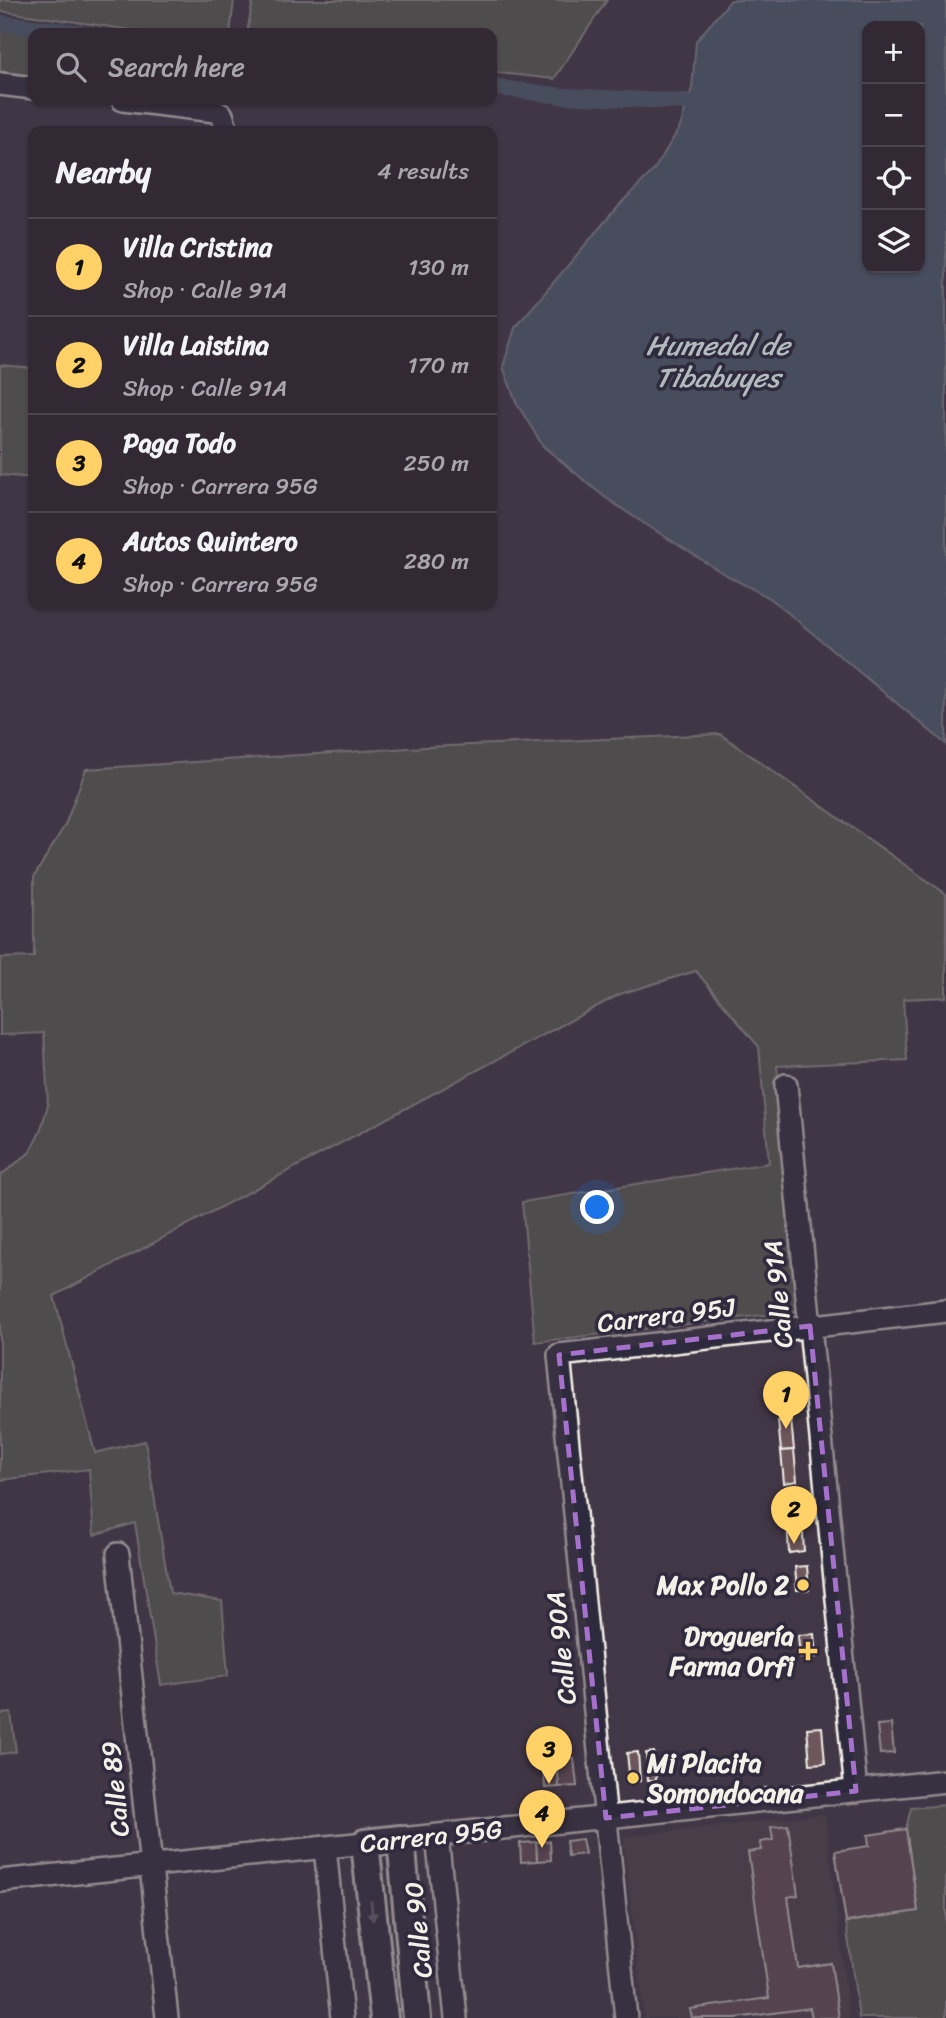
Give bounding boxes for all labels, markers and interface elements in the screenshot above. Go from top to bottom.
map controls [862,21,925,273]
button: + [862,21,925,84]
search box [28,28,497,105]
text: Search here [108,44,245,90]
icon: search [52,48,90,86]
button: − [862,84,925,147]
text: Nearby [56,145,151,199]
button: locate [862,147,925,210]
text: 4 results [377,151,469,192]
button: layers [862,210,925,273]
text: Villa Cristina [123,224,272,270]
text: 1 [74,247,84,288]
text: 130 m [408,247,469,288]
text: Shop · Calle 91A [123,270,287,311]
water label: Humedal de Tibabuyes [646,321,793,402]
text: Villa Laistina [123,322,269,368]
text: 2 [72,345,86,386]
text: 170 m [408,345,469,386]
text: Shop · Calle 91A [123,368,287,409]
text: Paga Todo [123,420,236,466]
text: 3 [73,443,85,484]
text: 250 m [403,443,469,484]
text: Shop · Carrera 95G [123,466,318,507]
text: Autos Quintero [123,518,298,564]
text: 4 [72,541,86,582]
text: 280 m [404,541,469,582]
text: Shop · Carrera 95G [123,564,318,605]
your location [580,1190,614,1224]
street label: Calle 91A [749,1238,807,1350]
street label: Carrera 95J [594,1284,738,1346]
pin: 1 [763,1371,809,1429]
pin: 2 [771,1486,817,1544]
place label: Max Pollo 2 [656,1562,789,1608]
marker: Max Pollo 2 [795,1577,811,1593]
street label: Calle 90A [532,1589,590,1707]
place label: Droguería Farma Orfi [669,1613,796,1689]
marker: Droguería Farma Orfi [800,1643,816,1659]
pin: 3 [526,1726,572,1784]
street label: Calle 89 [87,1739,143,1839]
place label: Mi Placita Somondocana [646,1740,804,1816]
marker: Mi Placita Somondocana [625,1770,641,1786]
pin: 4 [519,1790,565,1848]
street label: Carrera 95G [358,1806,504,1866]
street label: Calle 90 [390,1880,446,1980]
one-way arrow [367,1900,378,1922]

